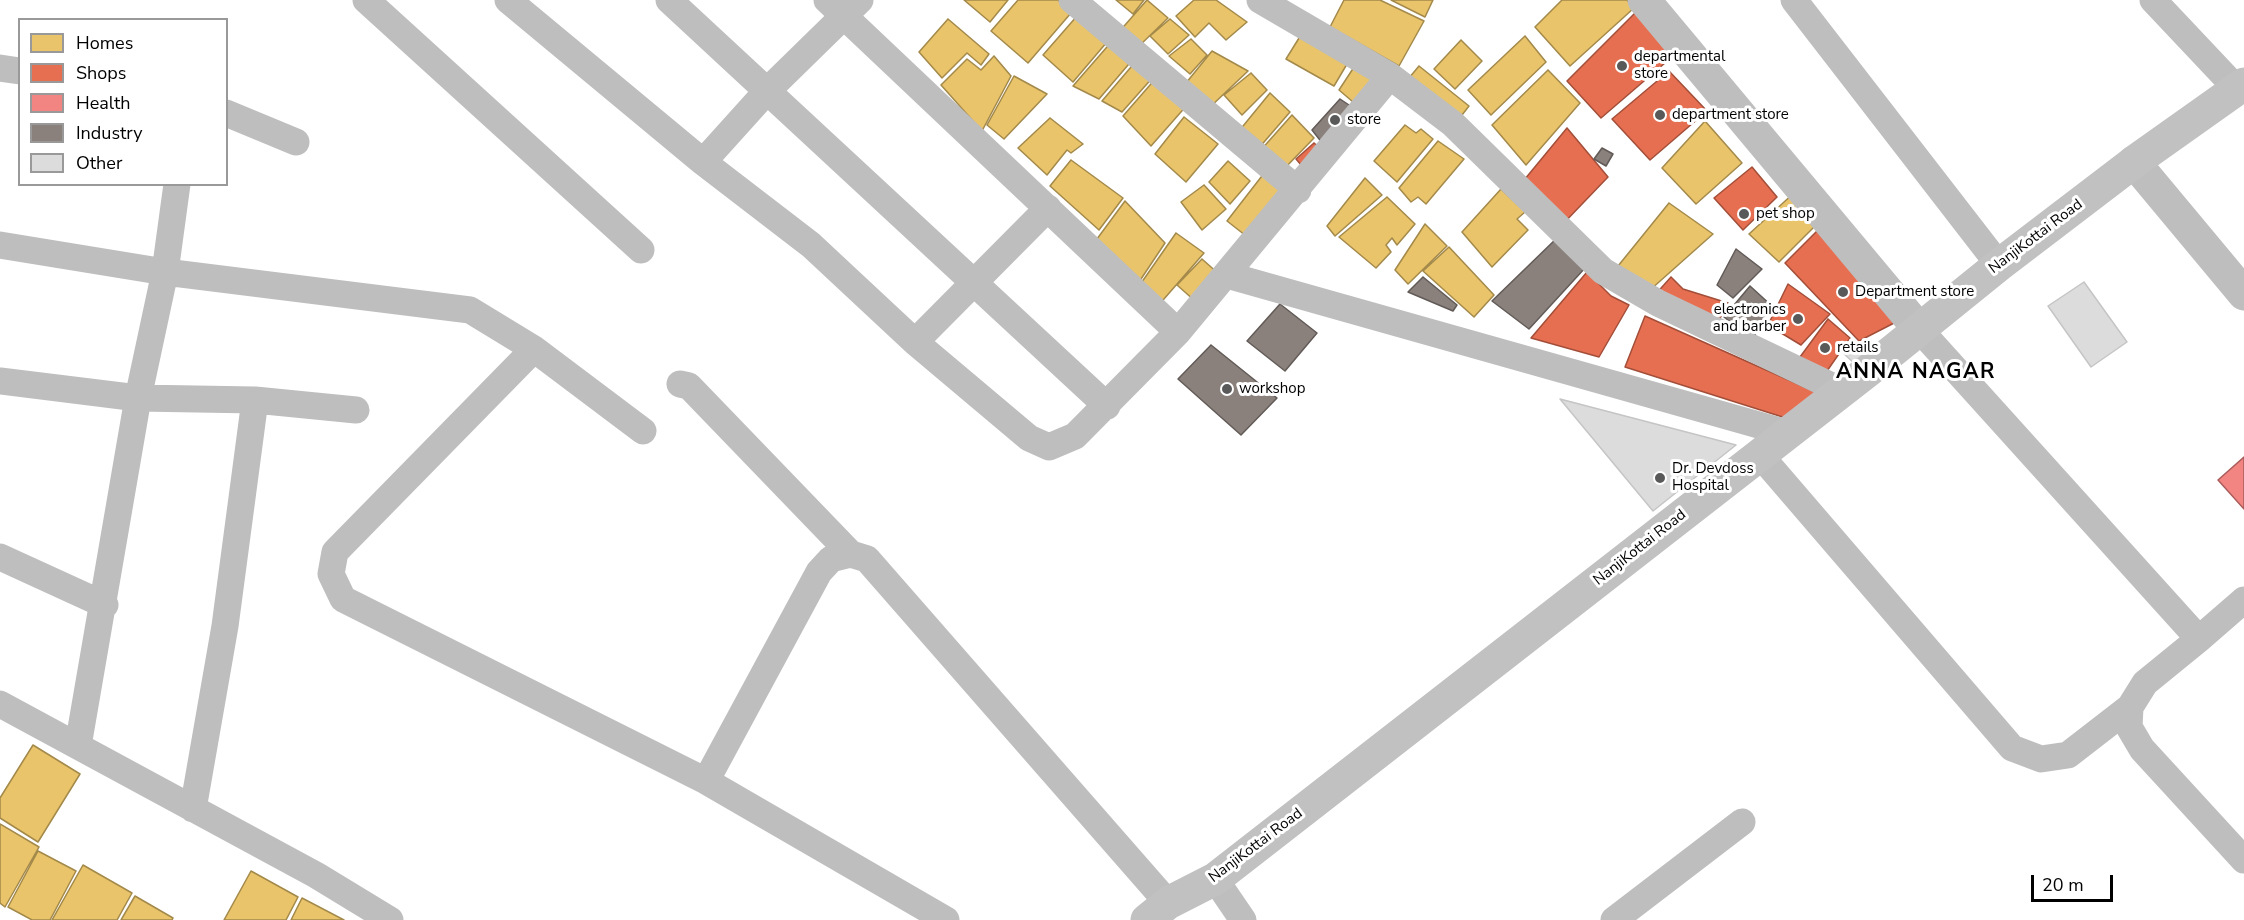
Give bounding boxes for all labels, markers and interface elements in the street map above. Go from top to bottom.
legend [18,18,228,186]
text: Homes [76,31,133,55]
place label: departmental store [1634,48,1725,83]
marker: departmental store [1615,59,1629,73]
text: Shops [76,61,126,85]
text: Health [76,91,131,115]
place label: department store [1672,106,1789,124]
marker: department store [1653,108,1667,122]
place label: store [1347,111,1381,129]
marker: store [1328,113,1342,127]
text: Industry [76,121,143,145]
text: Other [76,151,122,175]
street label: NanjiKottai Road [1986,196,2086,278]
place label: pet shop [1756,205,1815,223]
marker: pet shop [1737,207,1751,221]
place label: Department store [1855,283,1974,301]
marker: Department store [1836,285,1850,299]
place label: electronics and barber [1713,301,1786,336]
marker: electronics and barber [1791,312,1805,326]
place label: retails [1837,339,1879,357]
marker: retails [1818,341,1832,355]
district label: ANNA NAGAR [1836,360,1996,386]
place label: workshop [1239,380,1305,398]
marker: workshop [1220,382,1234,396]
place label: Dr. Devdoss Hospital [1672,460,1754,495]
marker: Dr. Devdoss Hospital [1653,471,1667,485]
street label: NanjiKottai Road [1590,506,1690,590]
street label: NanjiKottai Road [1206,805,1306,887]
scale bar [2034,863,2116,901]
text: 20 m [2042,873,2084,897]

